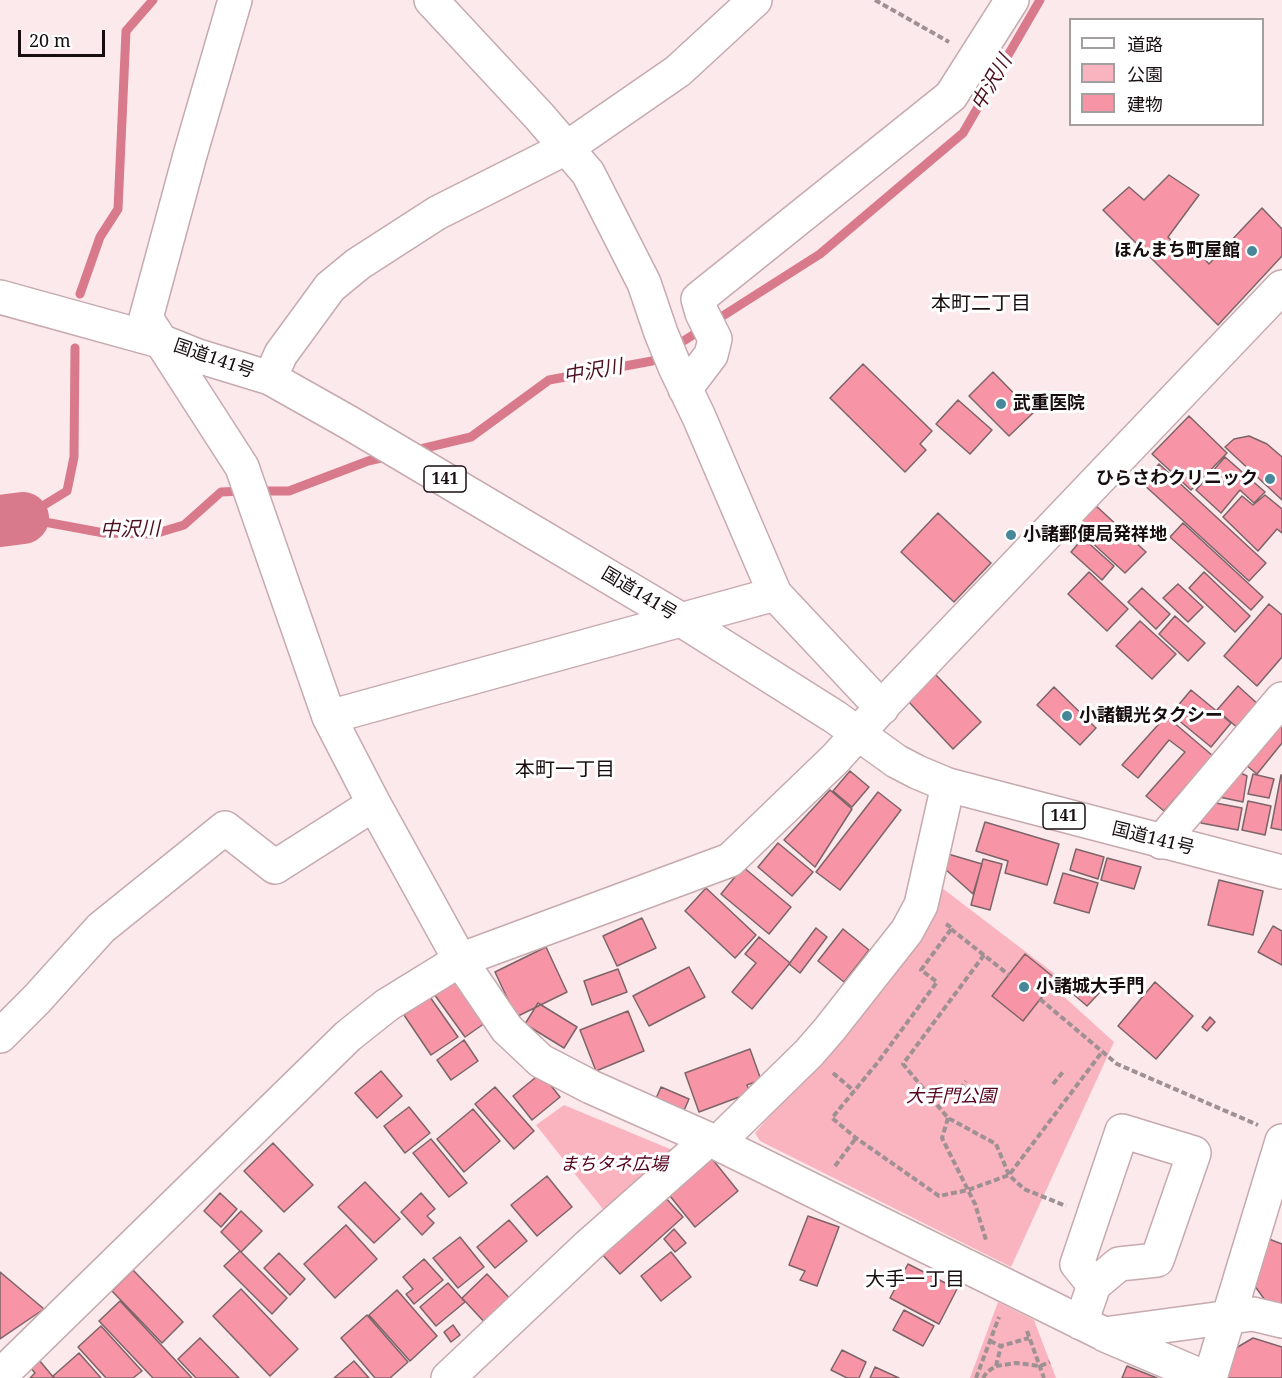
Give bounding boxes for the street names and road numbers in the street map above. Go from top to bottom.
street label: 国道141号 [171,335,257,383]
road number: 141 [424,466,466,492]
street label: 国道141号 [597,563,681,625]
road number: 141 [1043,803,1085,829]
street label: 国道141号 [1110,818,1196,860]

